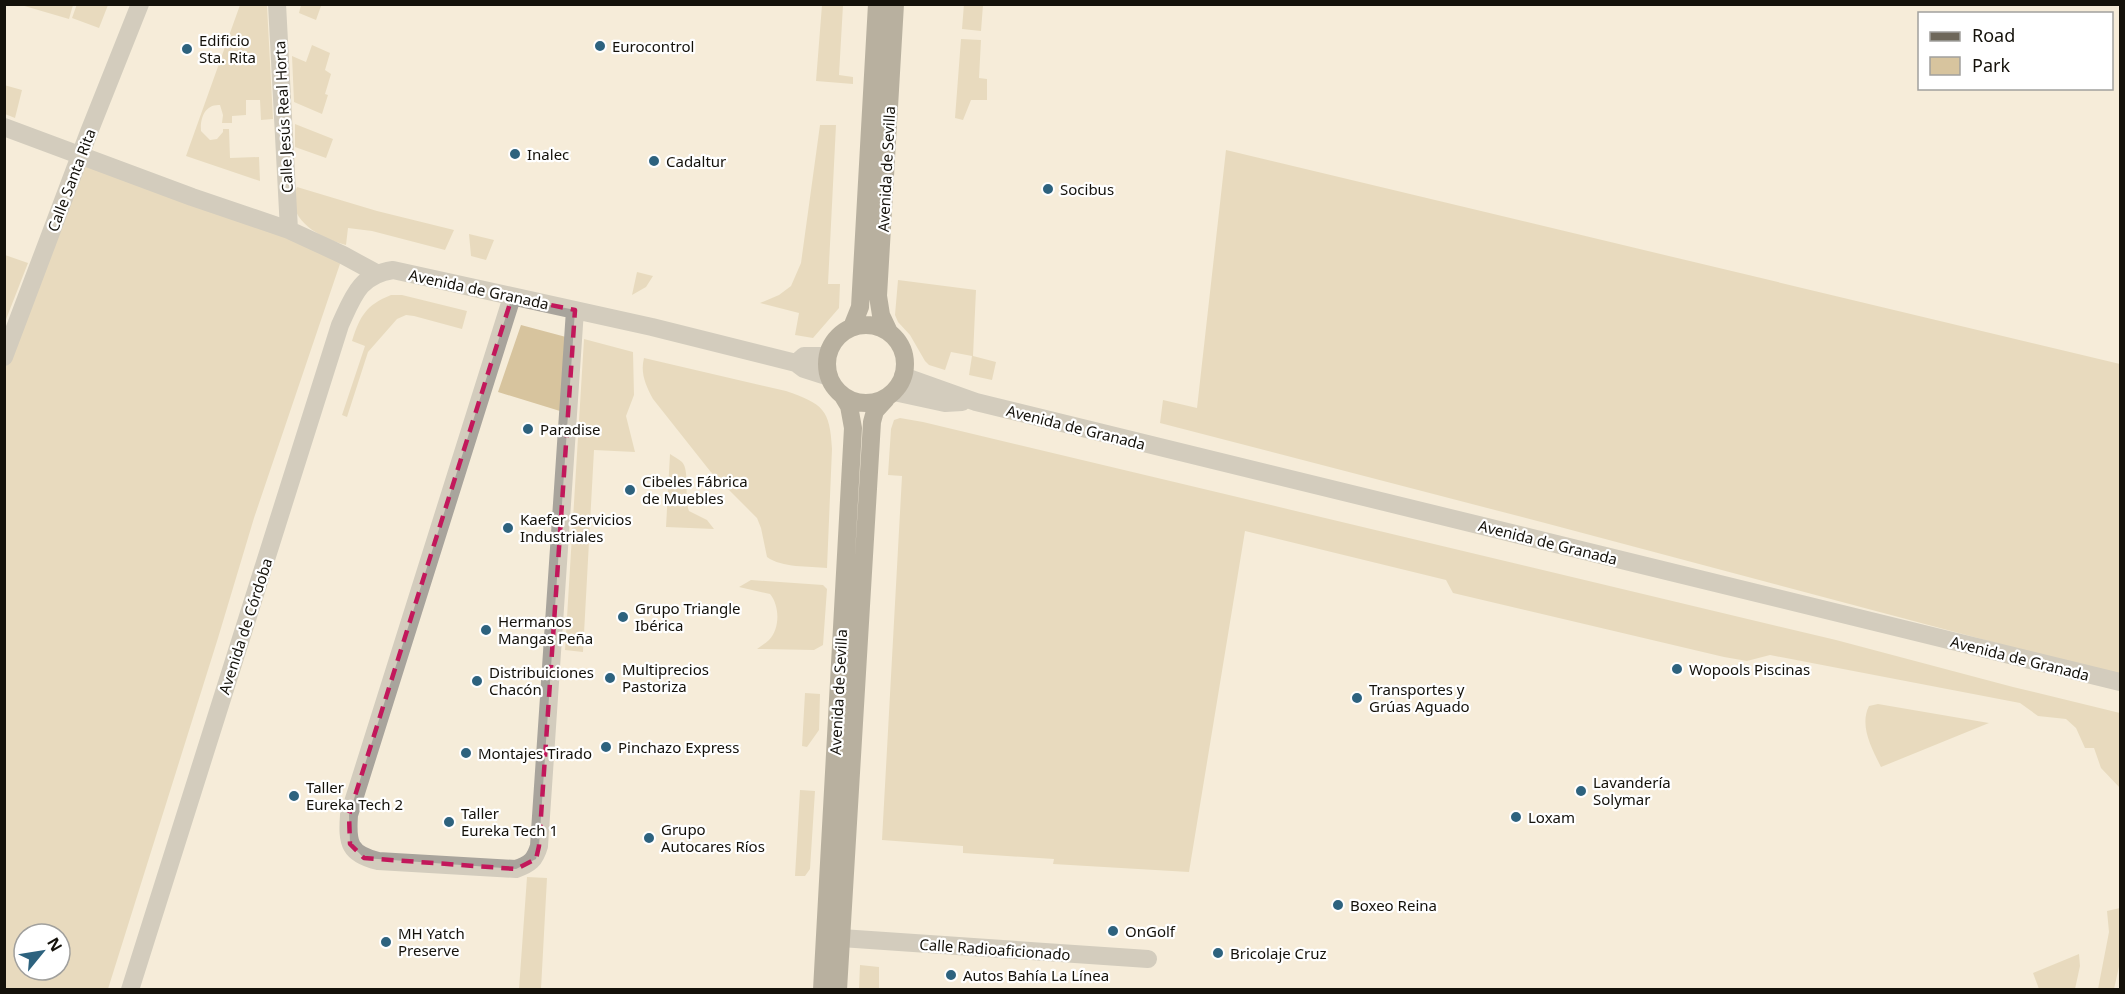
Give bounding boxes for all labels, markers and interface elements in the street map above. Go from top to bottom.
legend [1918,12,2113,90]
text: Road [1972,23,2015,47]
place label: Edificio Sta. Rita [199,30,256,67]
place label: Eurocontrol [612,36,694,56]
marker: Eurocontrol [593,39,607,53]
street label: Calle Jesús Real Horta [269,40,297,194]
marker: Edificio Sta. Rita [180,42,194,56]
text: Park [1972,53,2010,77]
street label: Avenida de Sevilla [873,106,899,232]
street label: Calle Santa Rita [42,126,100,234]
place label: Inalec [527,144,569,164]
marker: Inalec [508,147,522,161]
place label: Cadaltur [666,151,726,171]
marker: Cadaltur [647,154,661,168]
place label: Socibus [1060,179,1114,199]
marker: Socibus [1041,182,1055,196]
street label: Avenida de Granada [407,264,551,314]
street label: Avenida de Granada [1004,400,1148,454]
place label: Paradise [540,419,601,439]
marker: Paradise [521,422,535,436]
place label: Cibeles Fábrica de Muebles [642,471,748,508]
marker: Cibeles Fábrica de Muebles [623,483,637,497]
place label: Kaefer Servicios Industriales [520,509,632,546]
street label: Avenida de Granada [1476,515,1620,569]
marker: Kaefer Servicios Industriales [501,521,515,535]
street label: Avenida de Córdoba [213,555,277,697]
place label: Grupo Triangle Ibérica [635,598,740,635]
marker: Grupo Triangle Ibérica [616,610,630,624]
place label: Hermanos Mangas Peña [498,611,593,648]
marker: Hermanos Mangas Peña [479,623,493,637]
street label: Avenida de Sevilla [825,629,851,755]
street label: Avenida de Granada [1948,631,2092,685]
place label: Multiprecios Pastoriza [622,659,709,696]
place label: Wopools Piscinas [1689,659,1810,679]
place label: Distribuiciones Chacón [489,662,594,699]
marker: Wopools Piscinas [1670,662,1684,676]
marker: Multiprecios Pastoriza [603,671,617,685]
marker: Distribuiciones Chacón [470,674,484,688]
place label: Transportes y Grúas Aguado [1369,679,1470,716]
marker: Transportes y Grúas Aguado [1350,691,1364,705]
place label: Pinchazo Express [618,737,739,757]
marker: Pinchazo Express [599,740,613,754]
place label: Montajes Tirado [478,743,592,763]
marker: Montajes Tirado [459,746,473,760]
place label: Lavandería Solymar [1593,772,1671,809]
place label: Taller Eureka Tech 2 [306,777,403,814]
marker: Lavandería Solymar [1574,784,1588,798]
marker: Taller Eureka Tech 2 [287,789,301,803]
place label: Taller Eureka Tech 1 [461,803,558,840]
place label: Loxam [1528,807,1575,827]
marker: Loxam [1509,810,1523,824]
marker: Taller Eureka Tech 1 [442,815,456,829]
place label: Grupo Autocares Ríos [661,819,765,856]
marker: Grupo Autocares Ríos [642,831,656,845]
place label: Boxeo Reina [1350,895,1437,915]
marker: Boxeo Reina [1331,898,1345,912]
place label: OnGolf [1125,921,1176,941]
north arrow [12,922,72,982]
place label: MH Yatch Preserve [398,923,465,960]
marker: OnGolf [1106,924,1120,938]
text: N [42,933,68,956]
street label: Calle Radioaficionado [919,934,1071,964]
marker: MH Yatch Preserve [379,935,393,949]
place label: Bricolaje Cruz [1230,943,1327,963]
marker: Bricolaje Cruz [1211,946,1225,960]
place label: Autos Bahía La Línea [963,965,1109,985]
marker: Autos Bahía La Línea [944,968,958,982]

